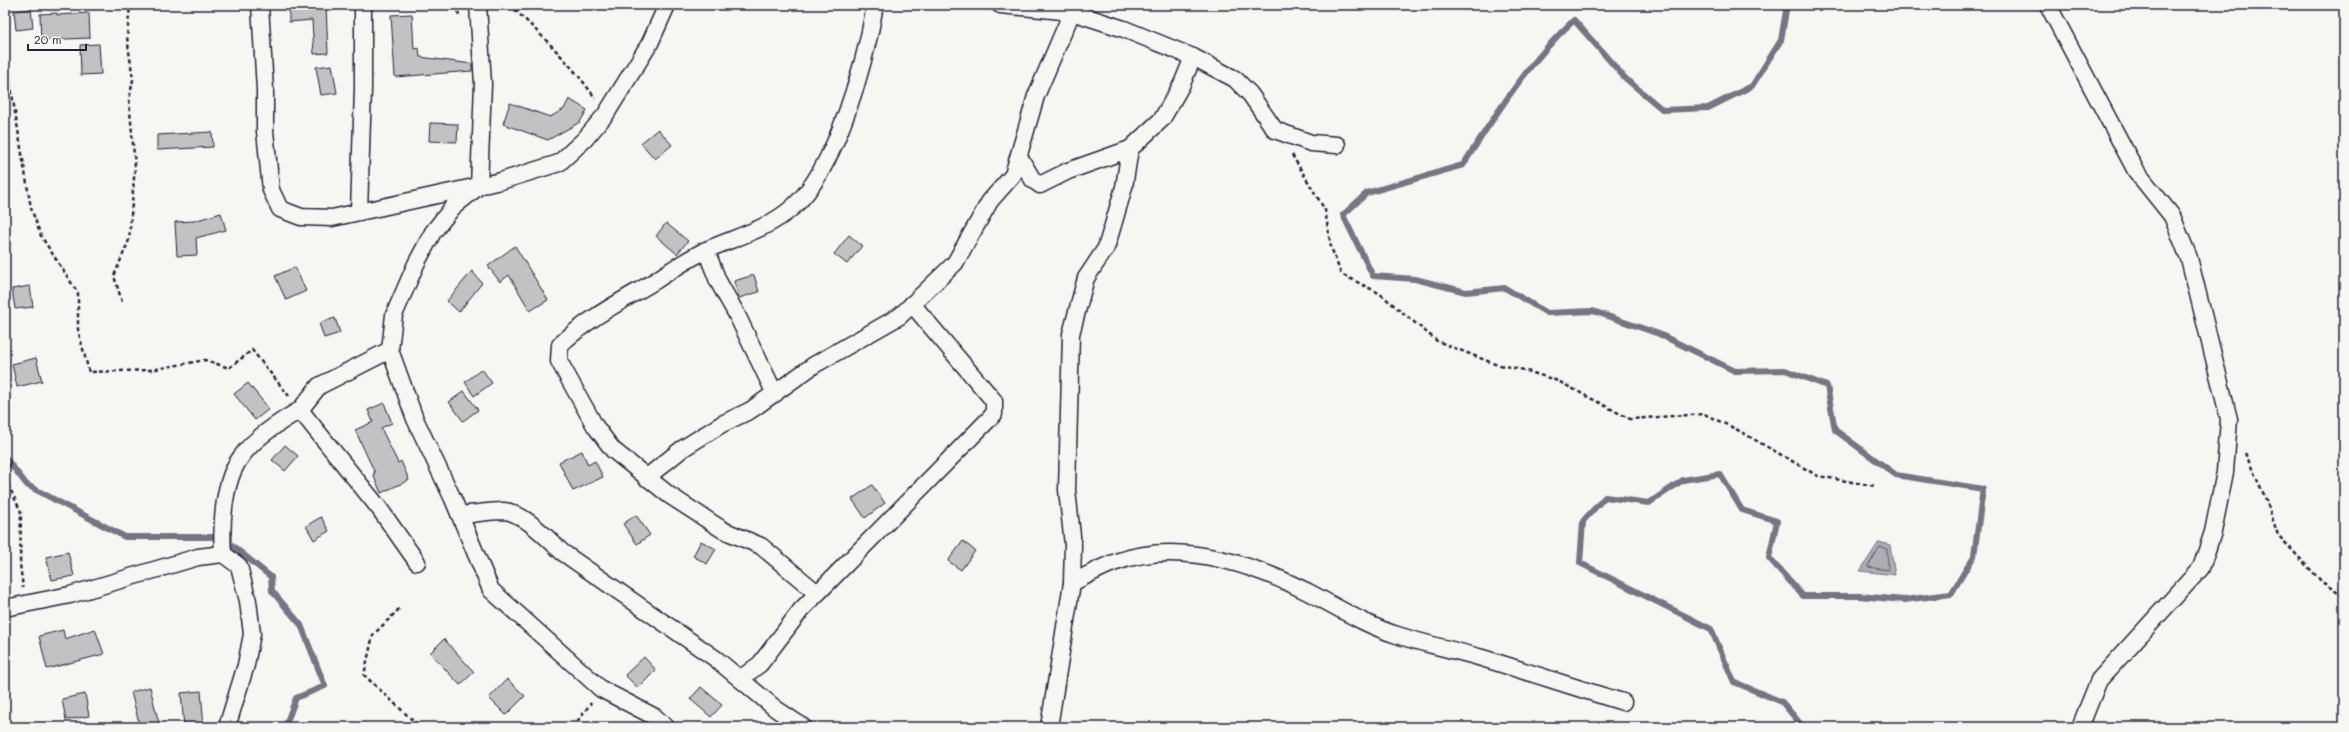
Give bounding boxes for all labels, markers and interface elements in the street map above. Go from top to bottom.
scale bar [28,26,86,52]
text: 20 m [34,31,62,47]

